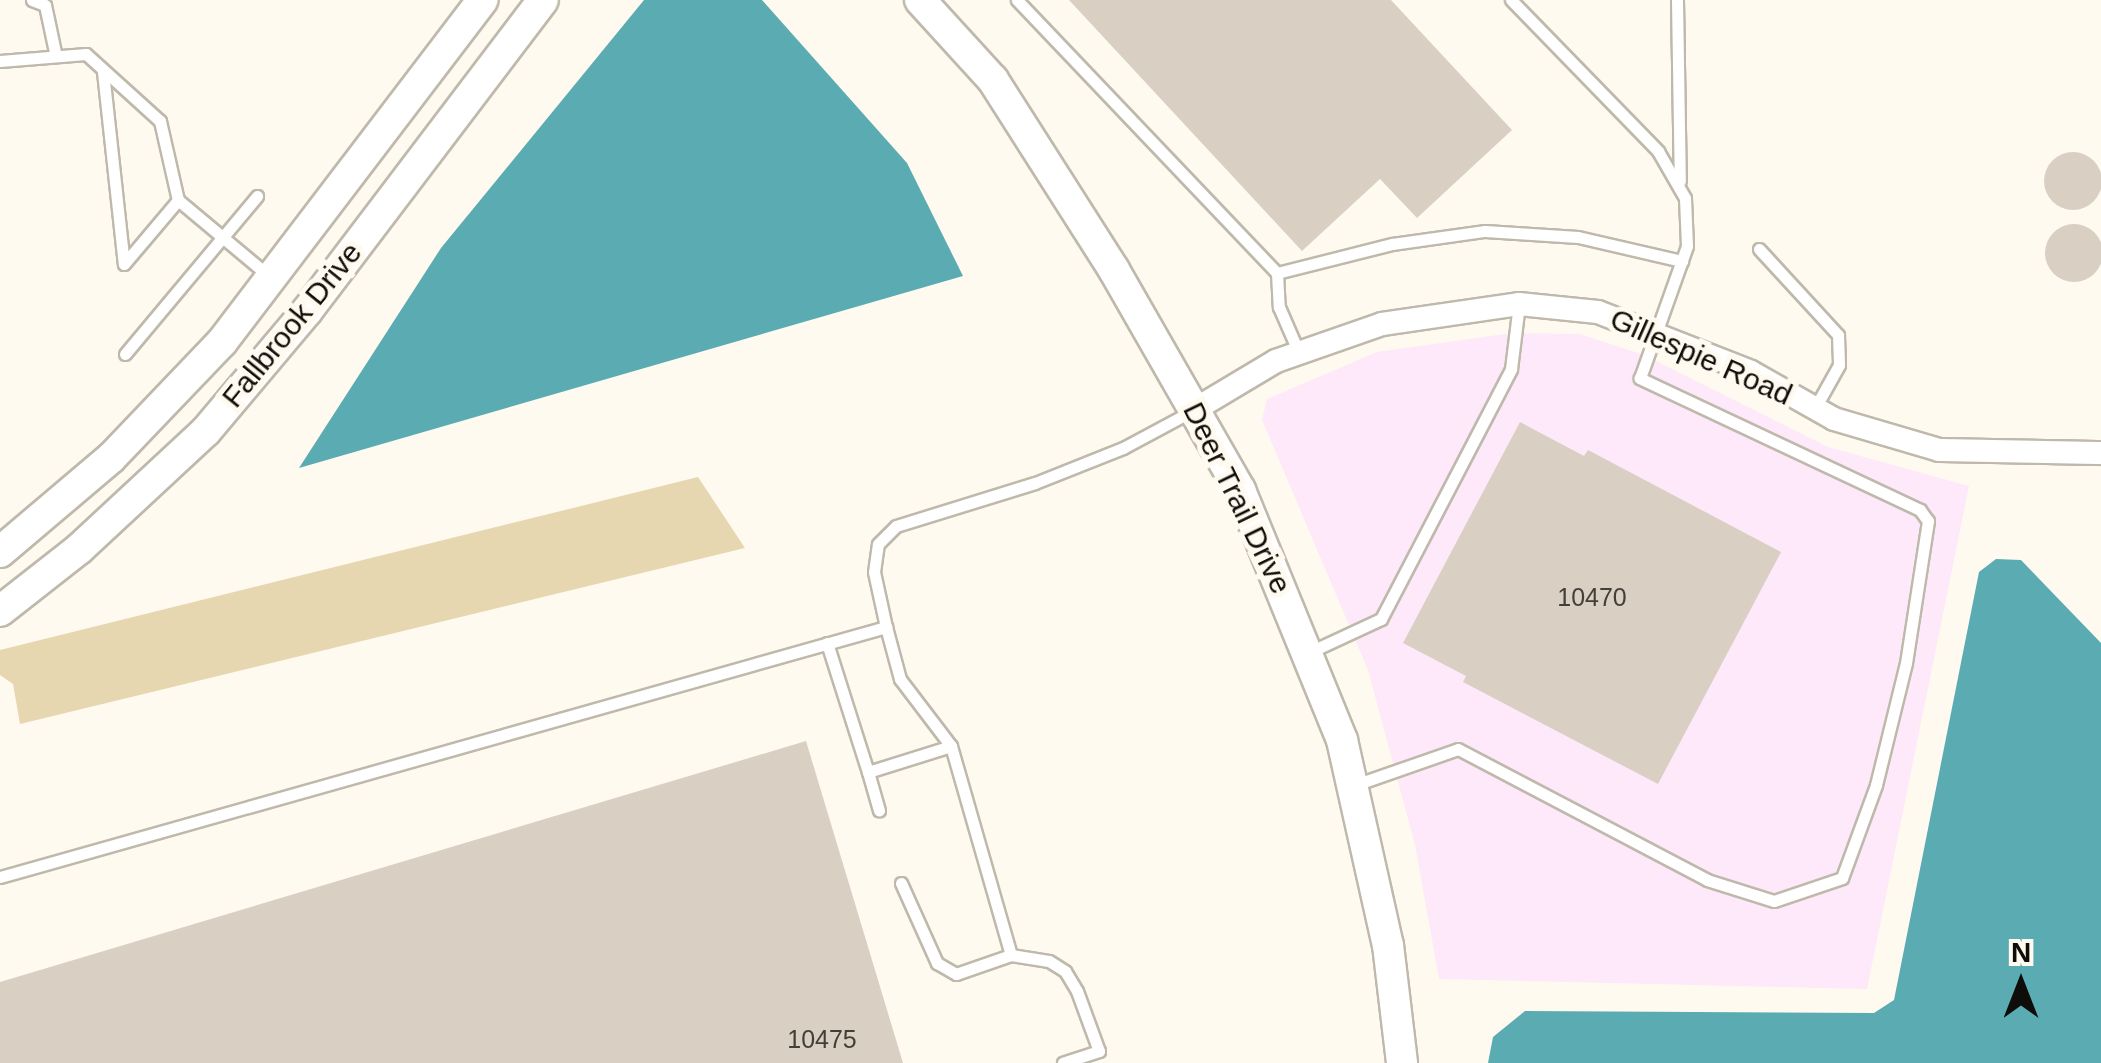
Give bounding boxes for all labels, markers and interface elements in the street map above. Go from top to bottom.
street label: Fallbrook Drive [215,235,369,415]
street label: Gillespie Road [1605,301,1797,413]
street label: Deer Trail Drive [1175,396,1299,600]
house number: 10470 [1557,582,1627,612]
north arrow [1971,933,2071,1033]
text: N [2011,937,2031,968]
house number: 10475 [787,1024,857,1054]

